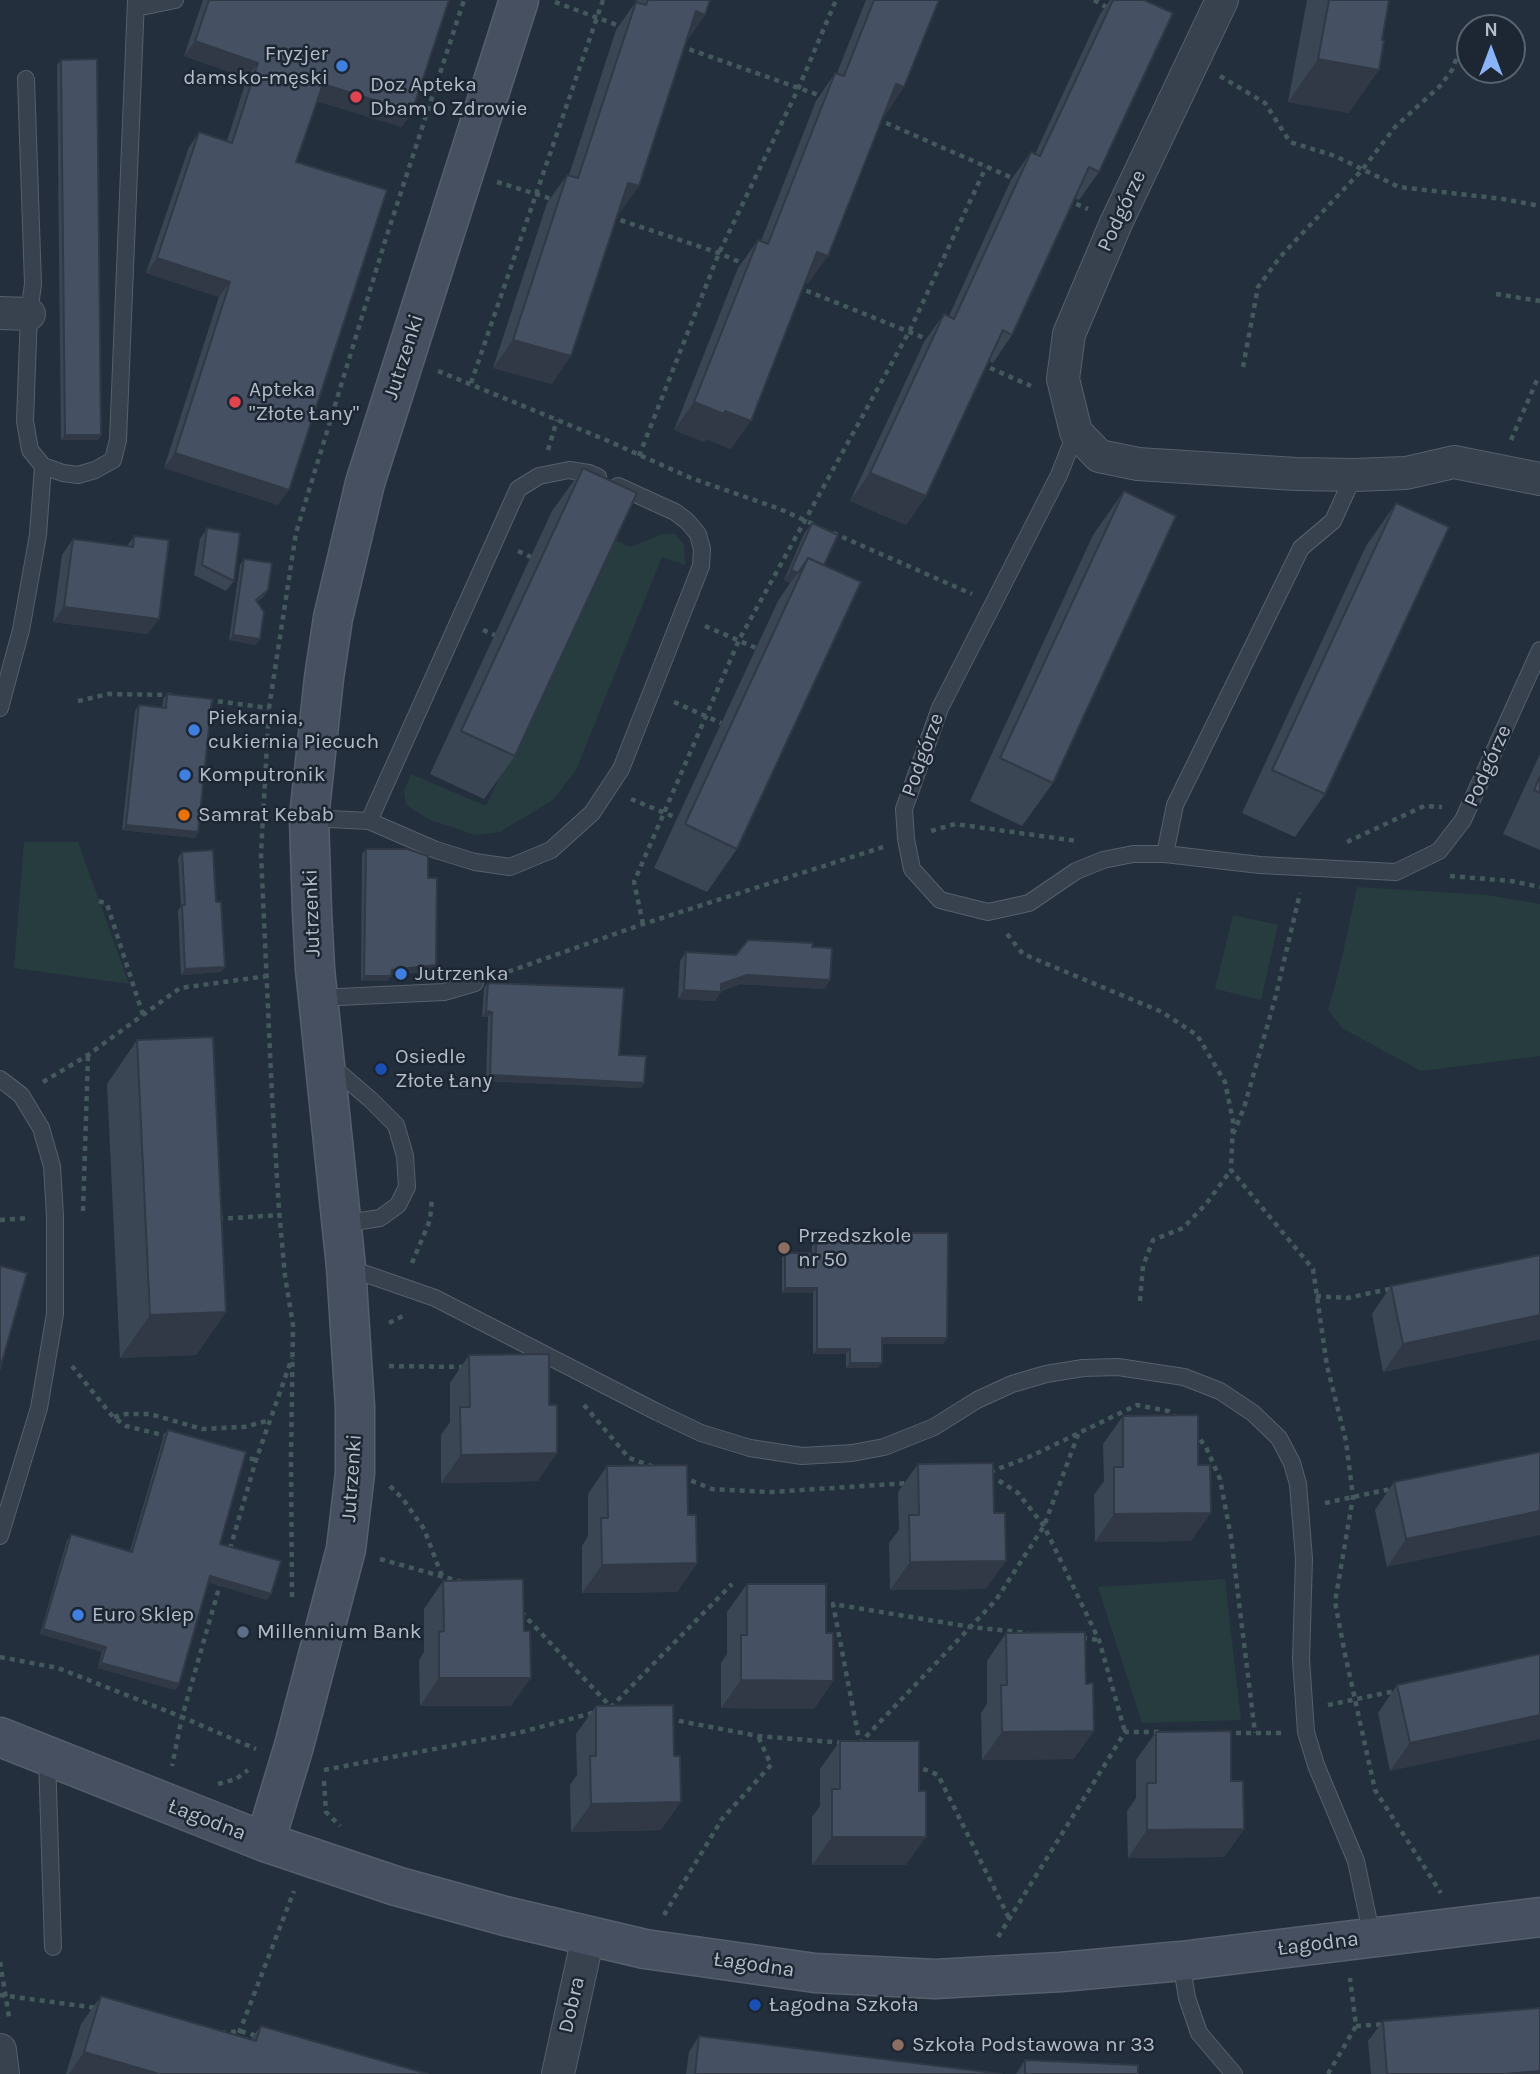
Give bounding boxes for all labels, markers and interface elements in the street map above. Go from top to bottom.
north arrow [1456,14,1526,84]
text: N [1484,19,1498,41]
place label: Fryzjer damsko-męski [183,41,328,91]
marker: Fryzjer damsko-męski [334,58,350,74]
place label: Doz Apteka Dbam O Zdrowie [370,72,527,122]
marker: Doz Apteka Dbam O Zdrowie [348,89,364,105]
street label: Podgórze [1092,166,1152,256]
street label: Jutrzenki [378,311,430,403]
place label: Apteka "Złote Łany" [249,377,359,427]
marker: Apteka "Złote Łany" [227,394,243,410]
place label: Piekarnia, cukiernia Piecuch [208,705,379,755]
street label: Podgórze [896,710,950,800]
street label: Podgórze [1459,721,1517,811]
marker: Piekarnia, cukiernia Piecuch [186,722,202,738]
place label: Komputronik [199,762,326,788]
marker: Komputronik [177,767,193,783]
place label: Samrat Kebab [198,802,334,828]
marker: Samrat Kebab [176,807,192,823]
street label: Jutrzenki [298,868,326,958]
place label: Jutrzenka [415,961,508,987]
marker: Jutrzenka [393,966,409,982]
place label: Osiedle Złote Łany [395,1044,492,1094]
marker: Osiedle Złote Łany [373,1061,389,1077]
place label: Przedszkole nr 50 [798,1223,911,1273]
marker: Przedszkole nr 50 [776,1240,792,1256]
street label: Jutrzenki [336,1433,368,1523]
place label: Euro Sklep [92,1602,194,1628]
marker: Euro Sklep [70,1607,86,1623]
place label: Millennium Bank [257,1619,422,1645]
marker: Millennium Bank [235,1624,251,1640]
street label: Łagodna [164,1794,250,1846]
street label: Łagodna [1276,1927,1360,1961]
street label: Łagodna [712,1947,796,1983]
street label: Dobra [553,1974,591,2036]
place label: Łagodna Szkoła [769,1992,919,2018]
marker: Łagodna Szkoła [747,1997,763,2013]
place label: Szkoła Podstawowa nr 33 [912,2032,1155,2058]
marker: Szkoła Podstawowa nr 33 [890,2037,906,2053]

